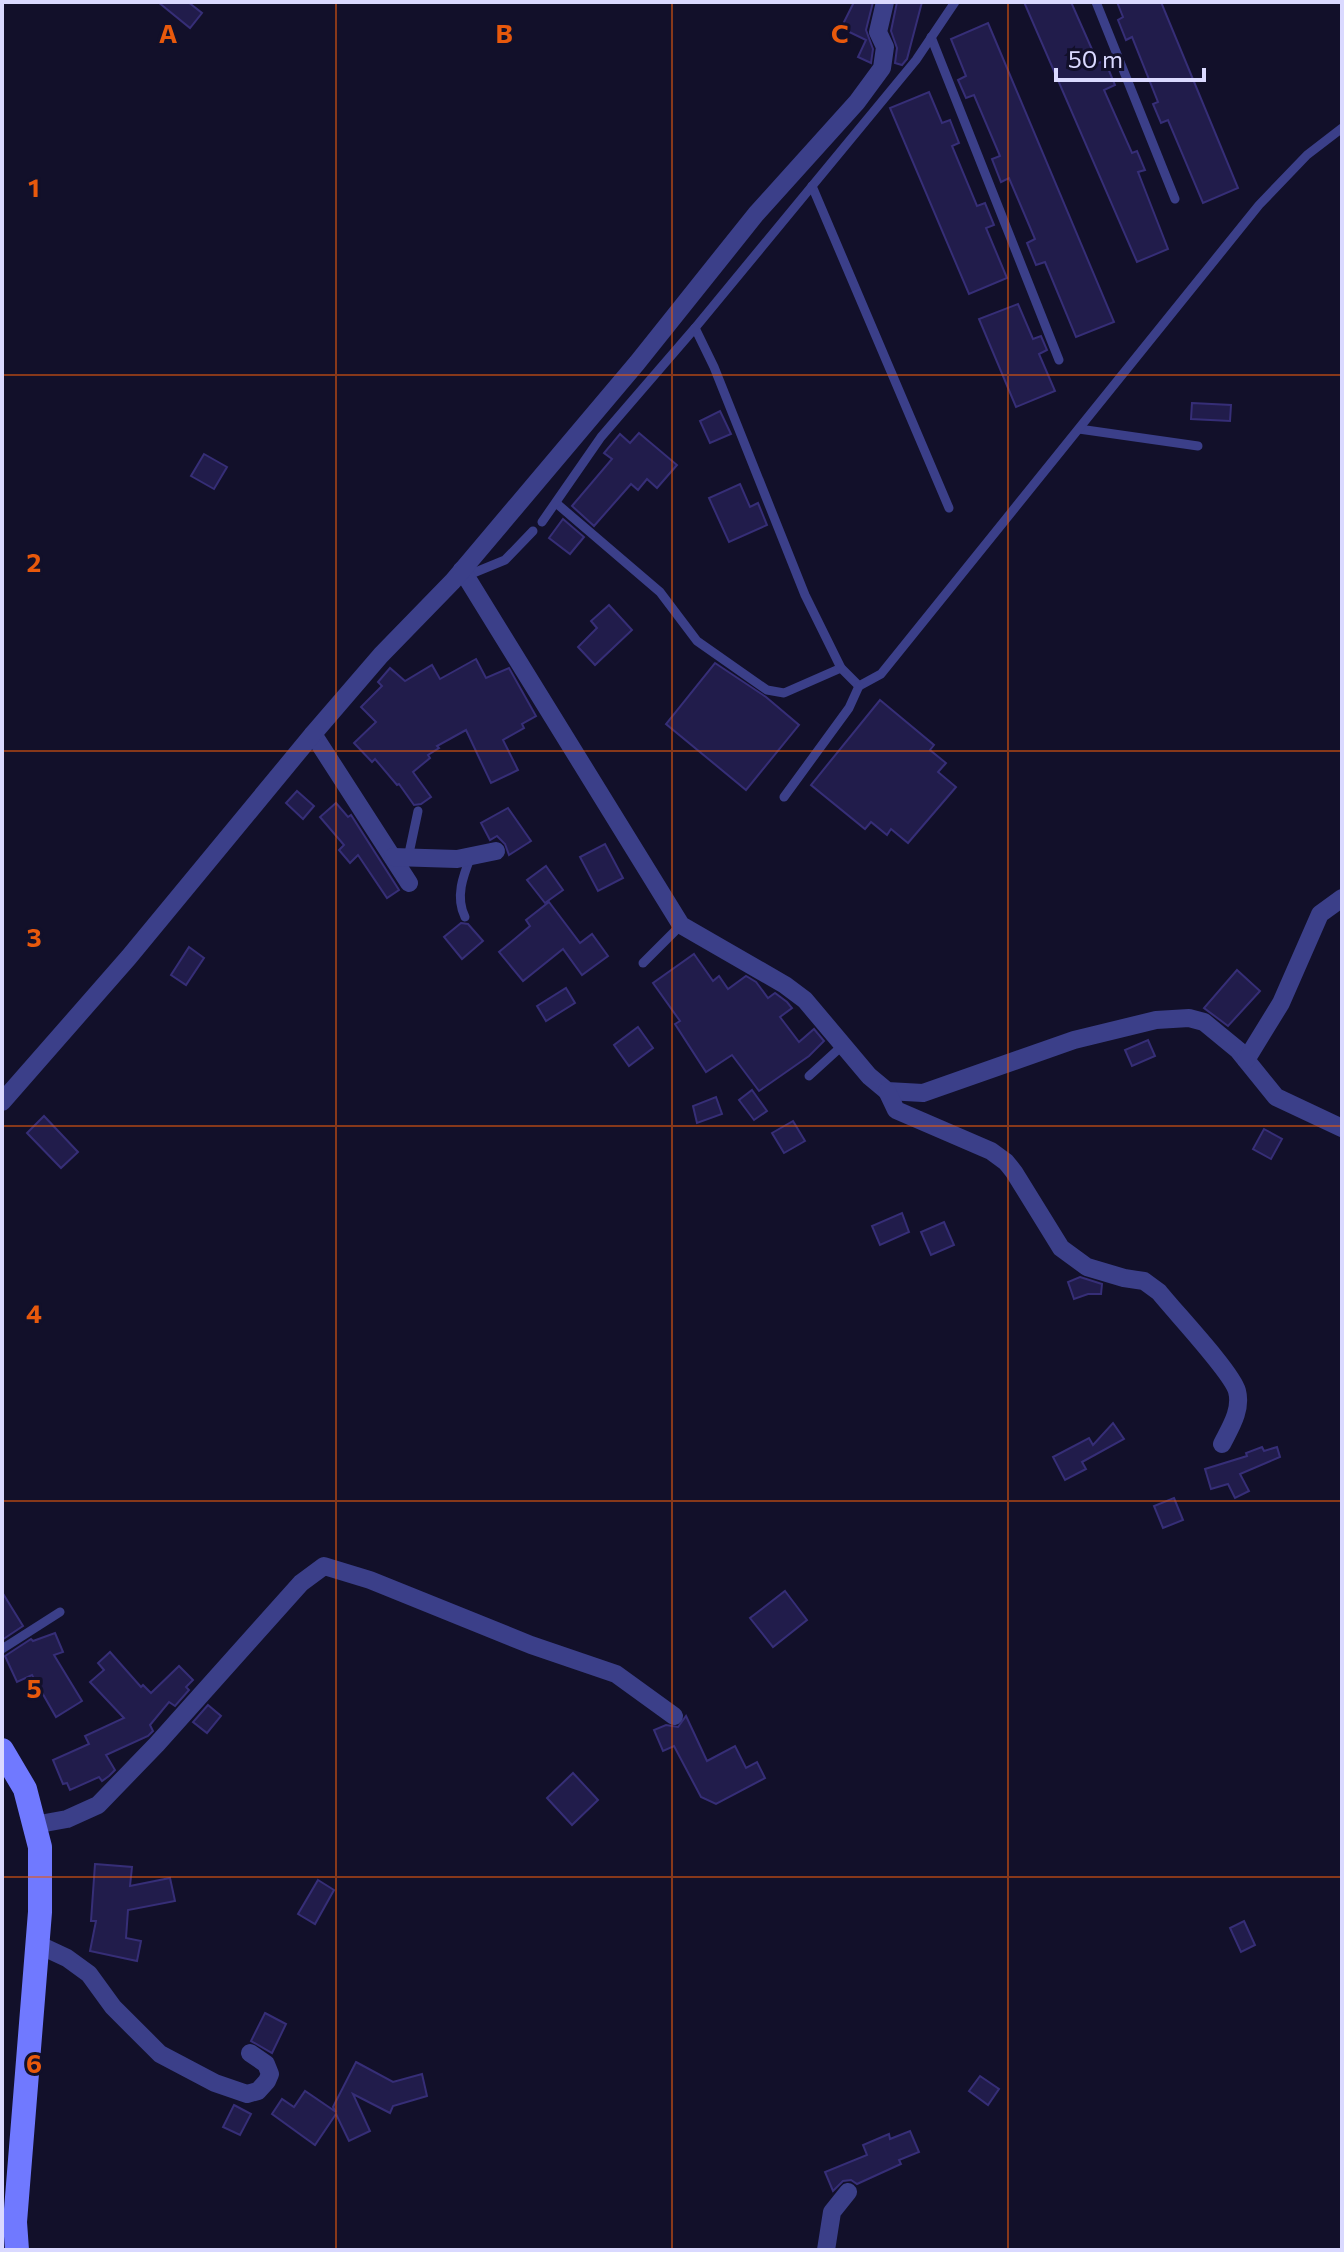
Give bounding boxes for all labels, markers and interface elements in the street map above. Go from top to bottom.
text: A [159,17,178,48]
text: B [495,17,513,48]
text: C [831,17,849,48]
scale bar [1056,32,1204,82]
text: 50 m [1068,44,1123,73]
text: 1 [28,171,40,202]
text: 2 [27,546,41,577]
text: 3 [26,921,42,952]
text: 4 [26,1297,42,1328]
text: 5 [26,1672,42,1703]
text: 6 [26,2047,42,2078]

